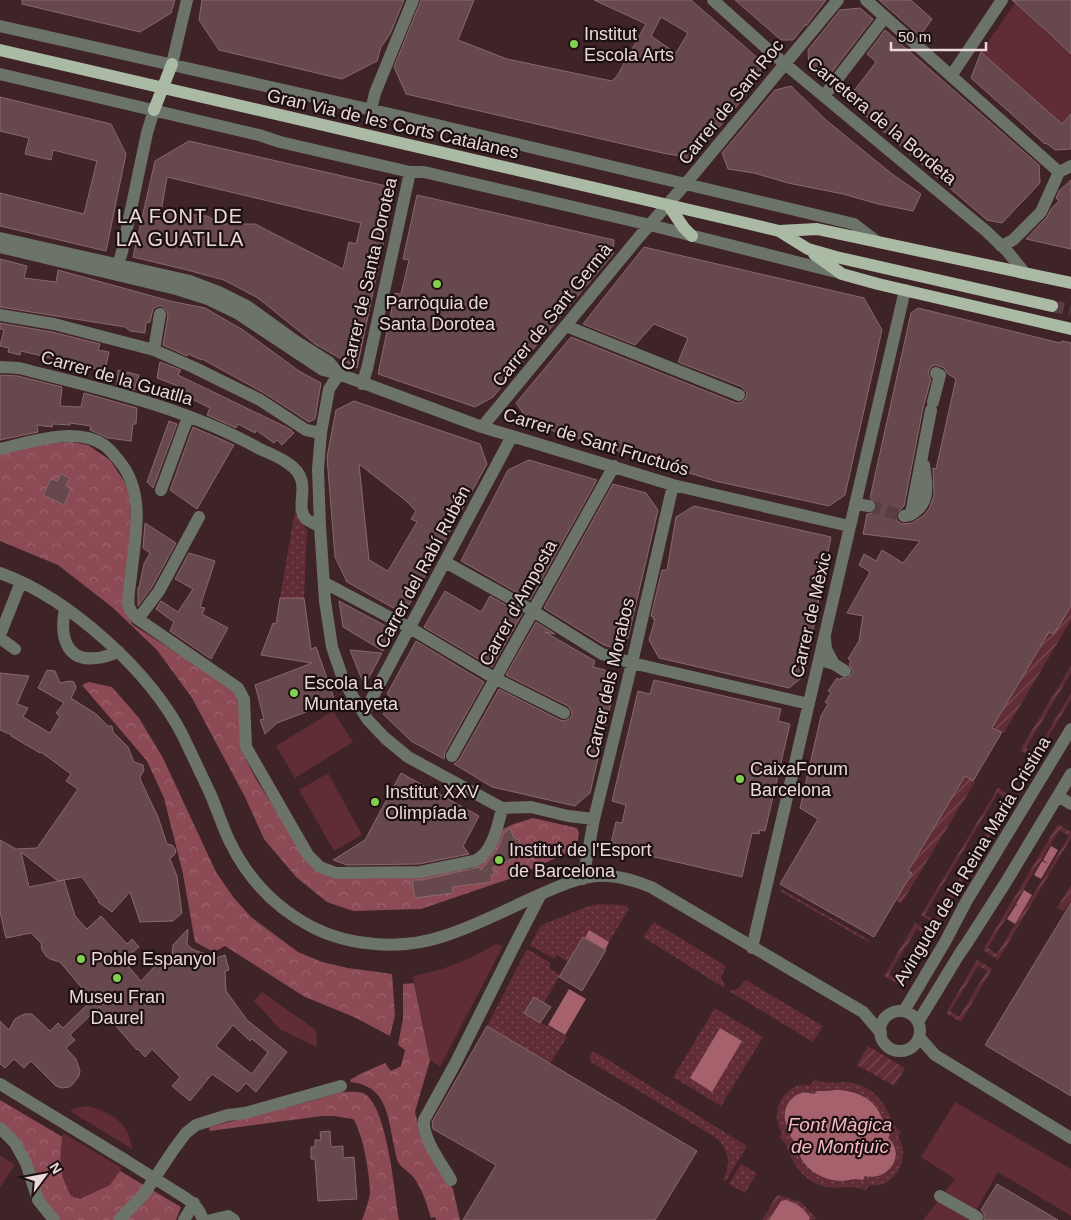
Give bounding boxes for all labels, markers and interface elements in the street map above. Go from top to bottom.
scale bar [891,20,986,52]
place label: Institut Escola Arts [584,24,674,65]
text: 50 m [898,28,931,45]
street label: Carrer de Sant Roc [674,35,788,169]
marker: Institut Escola Arts [568,38,580,50]
street label: Carretera de la Bordeta [804,53,961,190]
street label: Gran Via de les Corts Catalanes [265,85,521,163]
street label: Carrer de Santa Dorotea [337,175,401,372]
district label: LA FONT DE LA GUATLLA [116,205,244,250]
street label: Carrer de Sant Germà [488,239,616,390]
marker: Parròquia de Santa Dorotea [431,278,443,290]
place label: Parròquia de Santa Dorotea [379,293,496,334]
street label: Carrer de la Guatlla [39,347,196,410]
street label: Carrer de Sant Fructuós [501,404,691,480]
street label: Carrer del Rabí Rubén [372,482,474,652]
street label: Carrer d'Amposta [475,536,561,669]
street label: Carrer de Mèxic [787,550,835,680]
street label: Carrer dels Morabos [582,596,638,760]
place label: Escola La Muntanyeta [304,673,399,714]
marker: Escola La Muntanyeta [288,687,300,699]
street label: Avinguda de la Reina Maria Cristina [890,732,1055,989]
place label: CaixaForum Barcelona [750,759,848,800]
marker: CaixaForum Barcelona [734,773,746,785]
place label: Institut XXV Olimpíada [385,782,479,823]
marker: Institut XXV Olimpíada [369,796,381,808]
place label: Institut de l'Esport de Barcelona [509,840,652,881]
marker: Institut de l'Esport de Barcelona [493,854,505,866]
place label: Poble Espanyol [91,949,216,969]
marker: Poble Espanyol [75,953,87,965]
marker: Museu Fran Daurel [111,972,123,984]
place label: Museu Fran Daurel [69,987,165,1028]
water label: Font Màgica de Montjuïc [788,1114,892,1157]
north arrow [20,1150,70,1200]
text: N [47,1160,65,1177]

